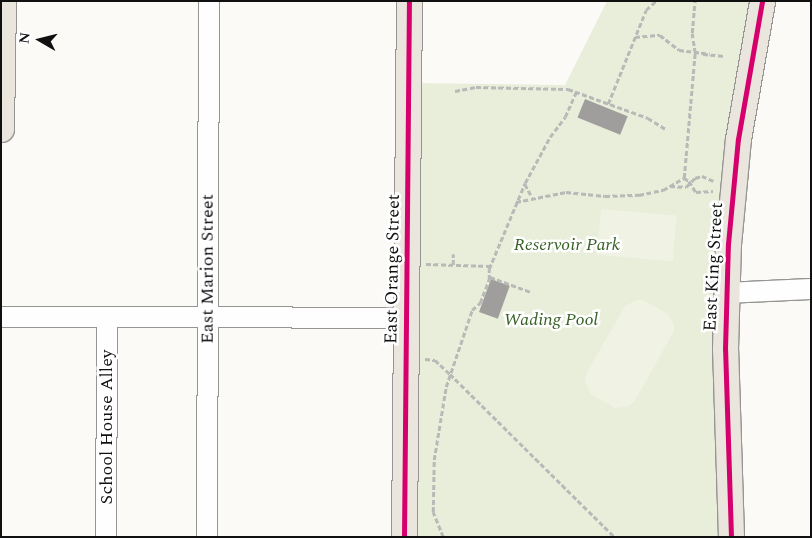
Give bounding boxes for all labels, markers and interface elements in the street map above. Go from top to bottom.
north arrow [15,15,65,65]
text: N [13,31,36,45]
street label: East Marion Street [197,194,219,344]
street label: East Orange Street [381,194,405,344]
street label: East King Street [700,202,728,332]
park label: Reservoir Park [514,234,620,256]
park label: Wading Pool [504,309,598,331]
street label: School House Alley [96,350,118,504]

